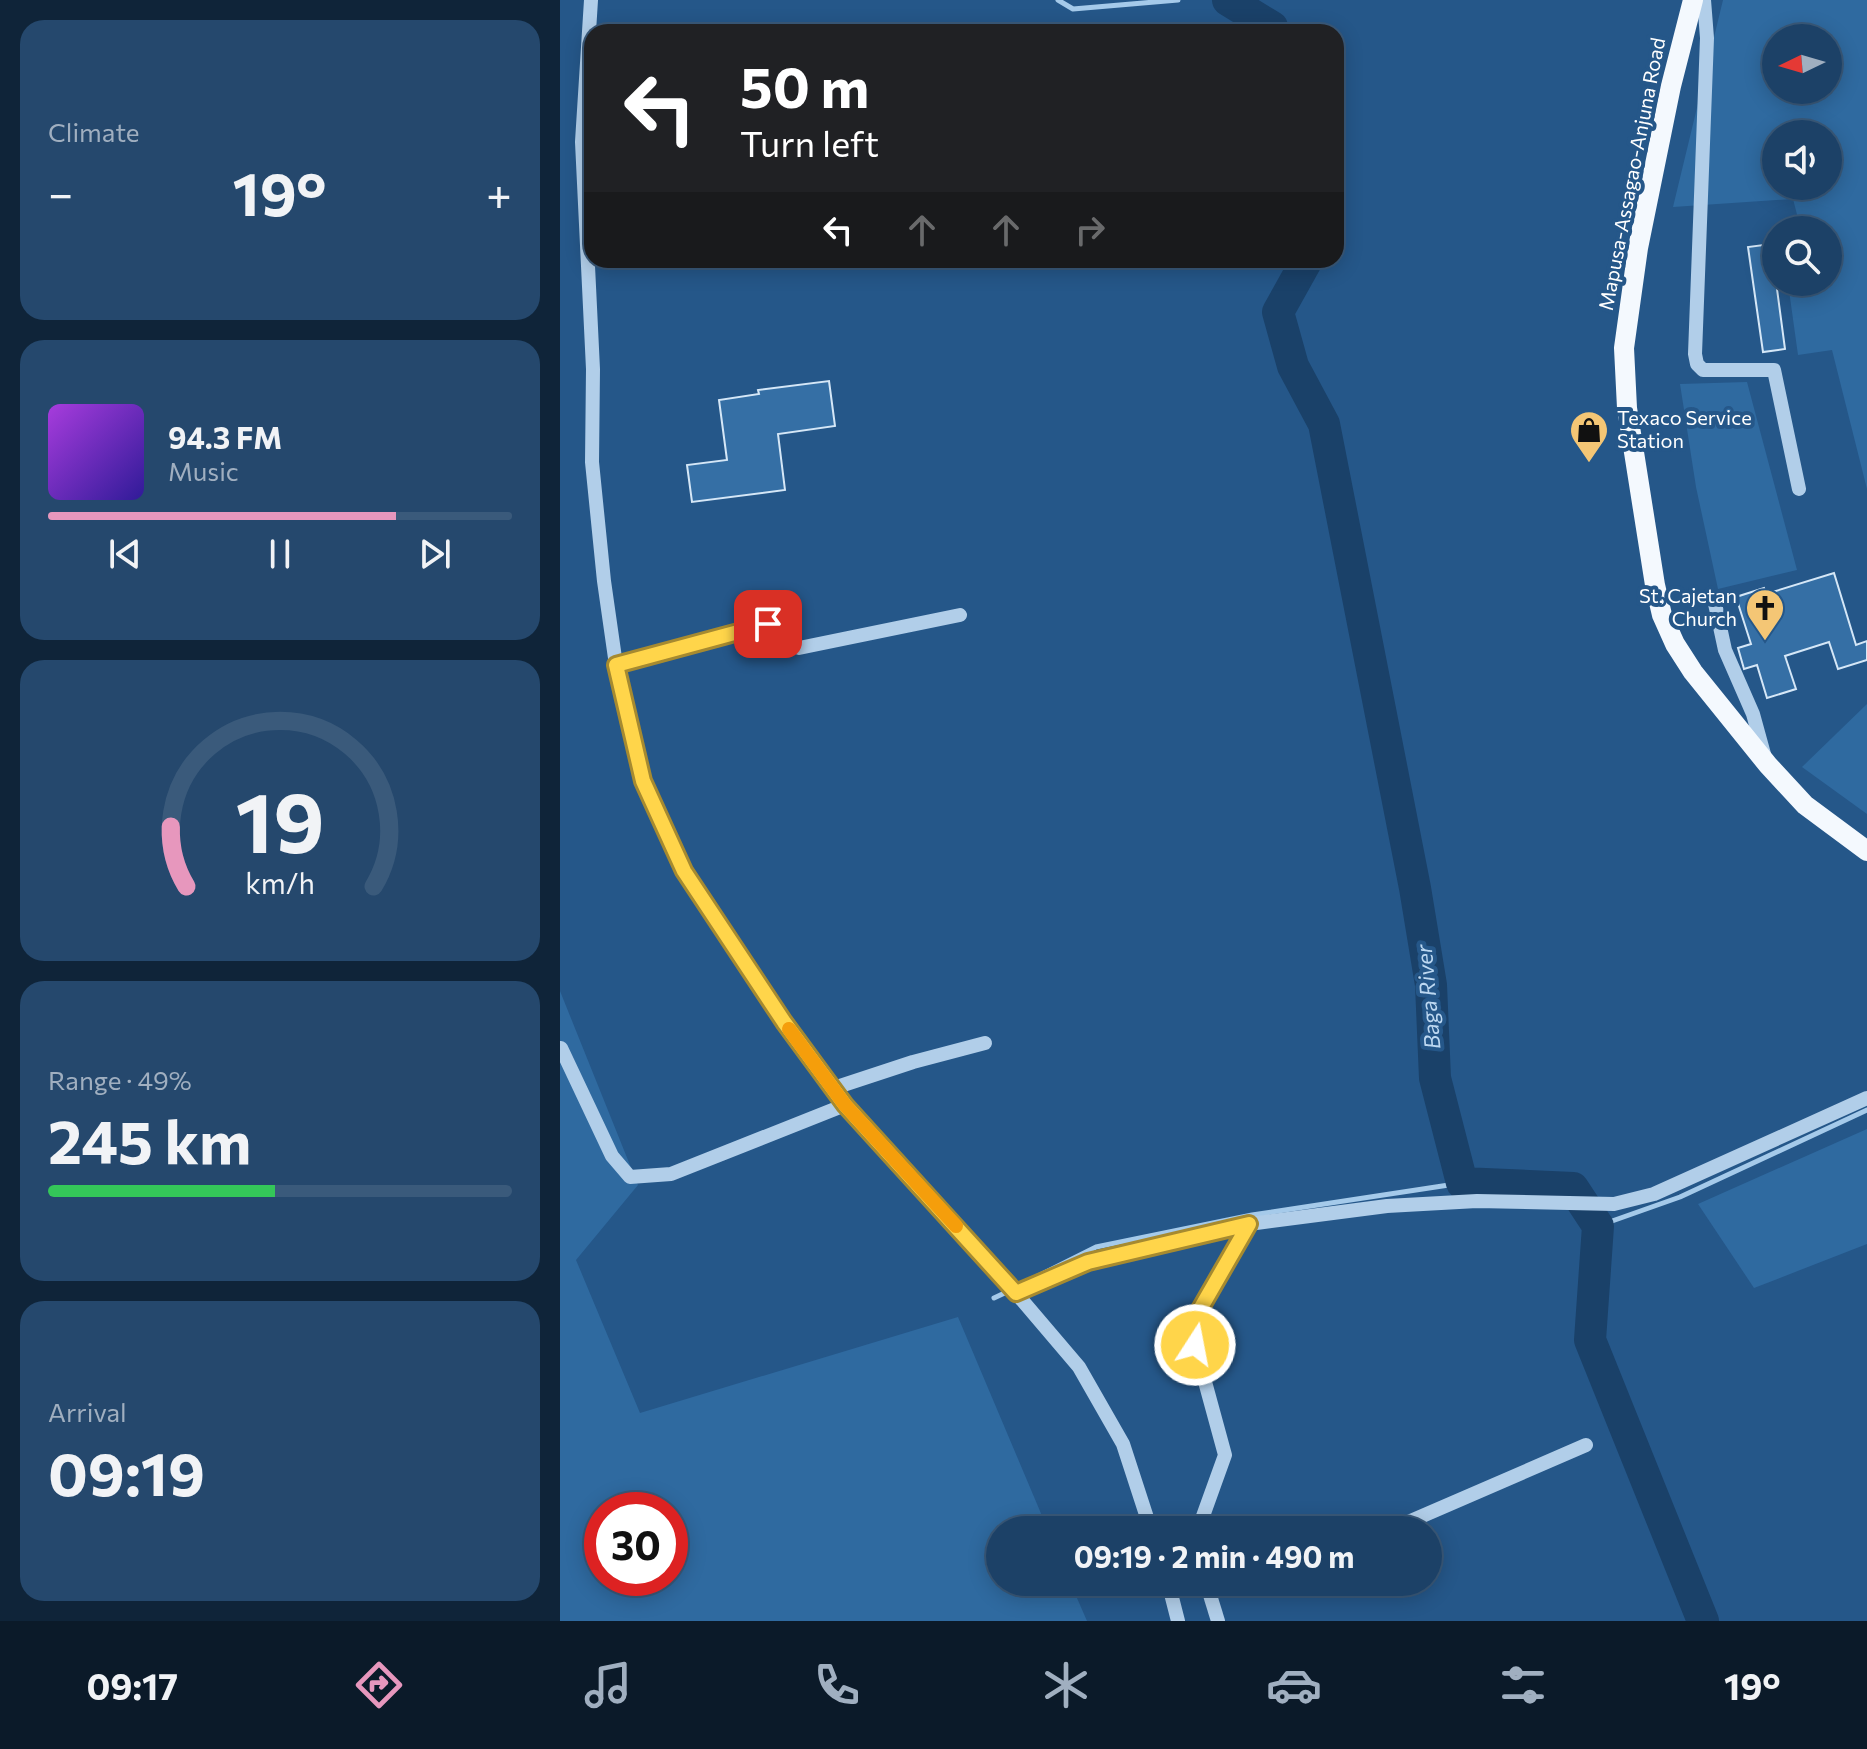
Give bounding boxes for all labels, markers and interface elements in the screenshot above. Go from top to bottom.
north arrow [1762,24,1842,104]
map controls [1762,24,1842,296]
street label: Mapusa-Assagao-Anjuna Road [1593,35,1669,312]
text: 50 m [740,51,869,120]
icon: left [608,56,712,160]
text: Climate [48,116,140,147]
text: Turn left [740,120,879,164]
button: sound [1762,120,1842,200]
text: 19° [232,155,327,228]
text: − [48,165,73,219]
text: + [486,165,512,219]
icon: left [816,208,860,252]
icon: ahead [900,208,944,252]
icon: ahead [984,208,1028,252]
icon: right [1068,208,1112,252]
button: search [1762,216,1842,296]
place label: Texaco Service Station [1617,405,1752,452]
shop icon: Texaco Service Station [1568,409,1610,464]
text: 94.3 FM [168,418,282,455]
text: Music [168,455,239,486]
icon: previous [103,532,147,576]
icon: pause [258,532,302,576]
icon: next [413,532,457,576]
place label: St. Cajetan Church [1639,583,1737,630]
church icon: St. Cajetan Church [1744,587,1786,642]
pin [734,590,802,658]
icon: arrive [746,602,790,646]
text: 19 [236,767,324,869]
text: km/h [245,865,315,900]
water label: Baga River [1409,942,1446,1051]
text: Range · 49% [48,1064,192,1095]
text: 245 km [48,1103,251,1176]
position arrow [1153,1303,1237,1387]
text: Arrival [48,1396,127,1427]
text: 09:19 [48,1435,205,1508]
speed limit sign: 30 [584,1492,688,1596]
text: 09:19 · 2 min · 490 m [1074,1537,1354,1574]
icon: directions [351,1657,407,1713]
icon: music [580,1657,636,1713]
icon: phone [809,1657,865,1713]
icon: climate [1038,1657,1094,1713]
icon: car [1266,1657,1322,1713]
icon: filters [1495,1657,1551,1713]
text: 09:17 [86,1663,178,1707]
text: 19° [1724,1663,1781,1707]

